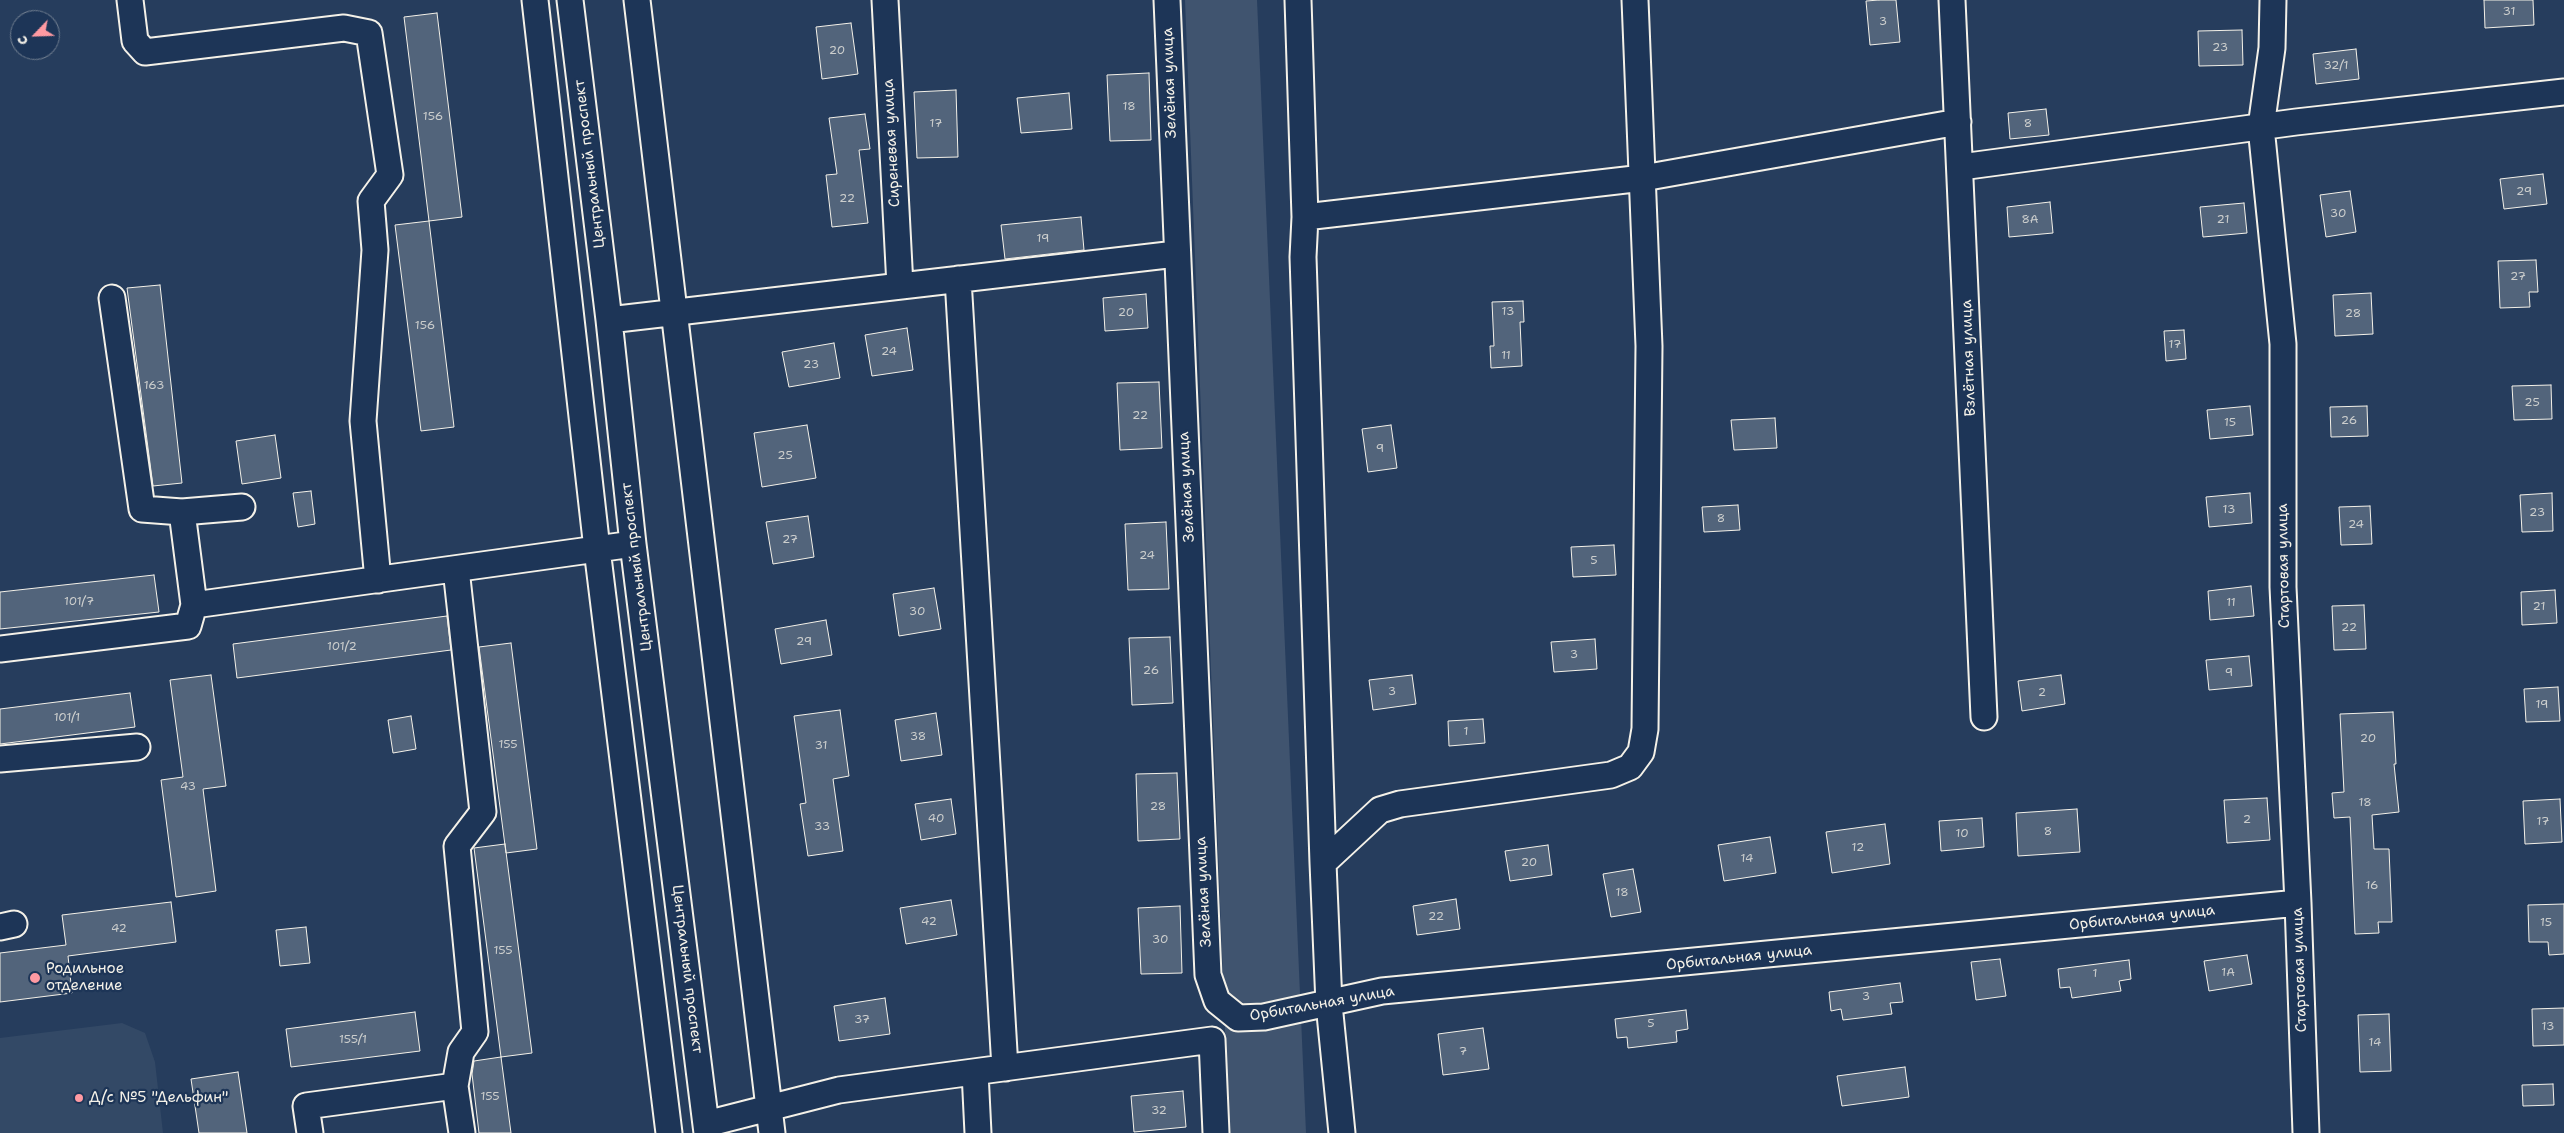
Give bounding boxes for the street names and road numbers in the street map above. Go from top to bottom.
street label: Зелёная улица [1159,27,1181,139]
street label: Сиреневая улица [880,78,904,208]
street label: Центральный проспект [571,79,609,249]
street label: Взлётная улица [1958,299,1980,417]
street label: Зелёная улица [1175,431,1199,543]
street label: Центральный проспект [618,482,656,652]
street label: Стартовая улица [2274,503,2294,629]
street label: Зелёная улица [1192,836,1216,948]
street label: Центральный проспект [668,884,706,1054]
street label: Орбитальная улица [2068,901,2216,935]
street label: Стартовая улица [2289,907,2311,1033]
street label: Орбитальная улица [1665,941,1813,975]
street label: Орбитальная улица [1248,982,1396,1026]

